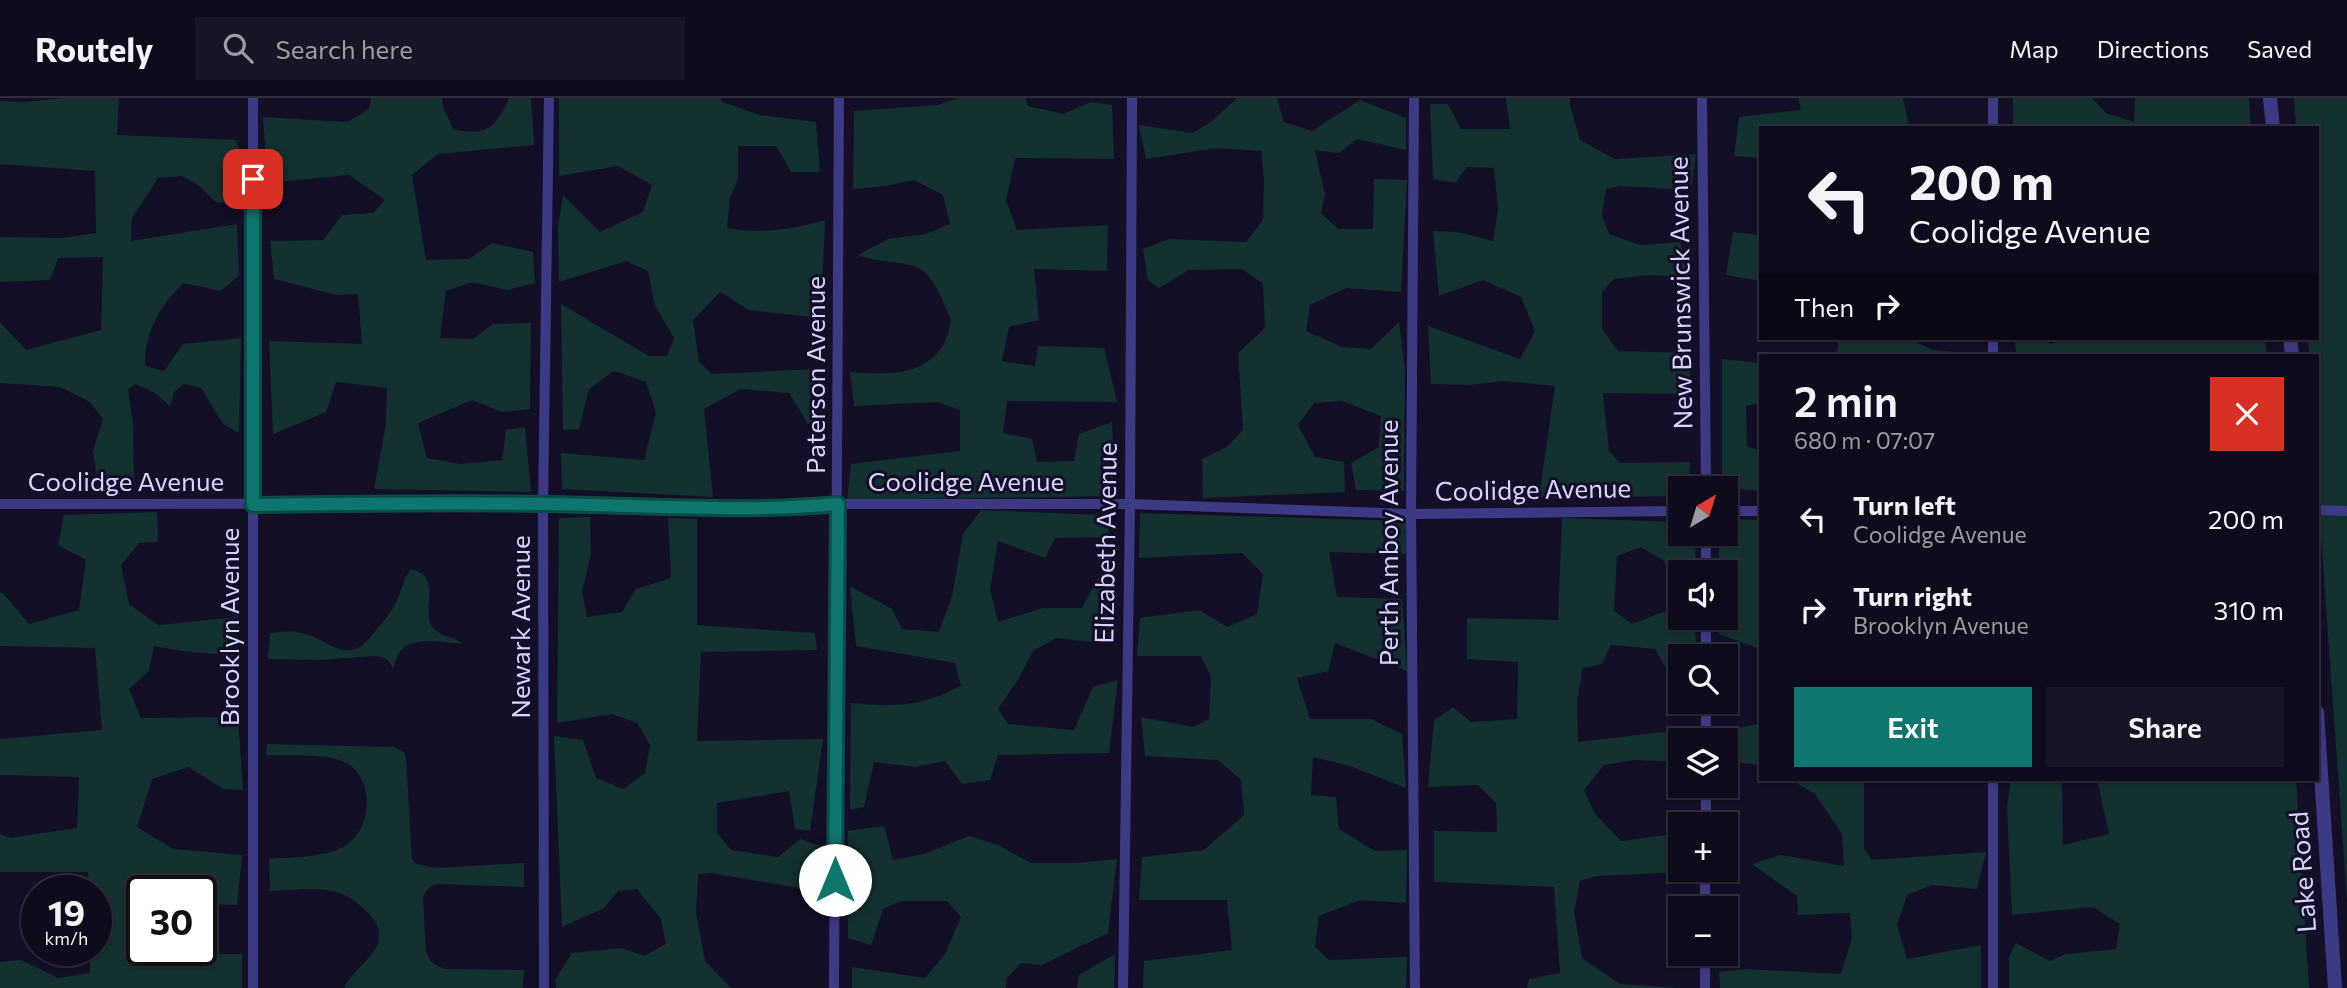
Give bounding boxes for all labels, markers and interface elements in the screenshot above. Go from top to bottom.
search box [195,17,685,80]
text: Routely [35,28,153,69]
icon: search [219,29,257,67]
text: Search here [275,33,413,64]
text: Map [2009,34,2059,63]
text: Directions [2097,34,2209,63]
text: Saved [2247,34,2312,63]
pin [223,149,283,209]
text: 200 m [1909,150,2054,210]
icon: left [1794,154,1885,245]
street label: New Brunswick Avenue [1662,156,1697,430]
icon: arrive [234,160,272,198]
text: Coolidge Avenue [1909,210,2151,250]
street label: Paterson Avenue [799,276,830,474]
icon: right [1868,287,1906,325]
text: Then [1794,291,1854,322]
text: 2 min [1794,374,1898,426]
button: close [2210,377,2284,451]
street label: Perth Amboy Avenue [1372,420,1403,666]
text: 680 m · 07:07 [1794,426,1935,454]
street label: Elizabeth Avenue [1087,442,1122,644]
street label: Coolidge Avenue [28,465,224,496]
street label: Coolidge Avenue [868,465,1064,496]
street label: Coolidge Avenue [1435,471,1631,506]
north arrow [1668,476,1738,546]
map controls [1668,476,1738,966]
text: Turn left [1853,489,1956,520]
icon: left [1794,500,1832,538]
text: 200 m [2208,503,2284,534]
text: Coolidge Avenue [1853,520,2027,548]
street label: Brooklyn Avenue [213,528,244,726]
street label: Newark Avenue [504,535,535,719]
button: sound [1668,560,1738,630]
text: Turn right [1853,580,1972,611]
icon: right [1794,591,1832,629]
text: 310 m [2213,594,2284,625]
text: Brooklyn Avenue [1853,611,2029,639]
button: search [1668,644,1738,714]
button: Exit [1794,687,2032,767]
button: Share [2046,687,2284,767]
button: layers [1668,728,1738,798]
street label: Lake Road [2282,810,2321,934]
button: + [1668,812,1738,882]
position arrow [798,843,872,917]
speed limit sign: 30 [126,875,217,966]
text: 19 [48,890,85,933]
button: − [1668,896,1738,966]
text: km/h [45,927,88,949]

